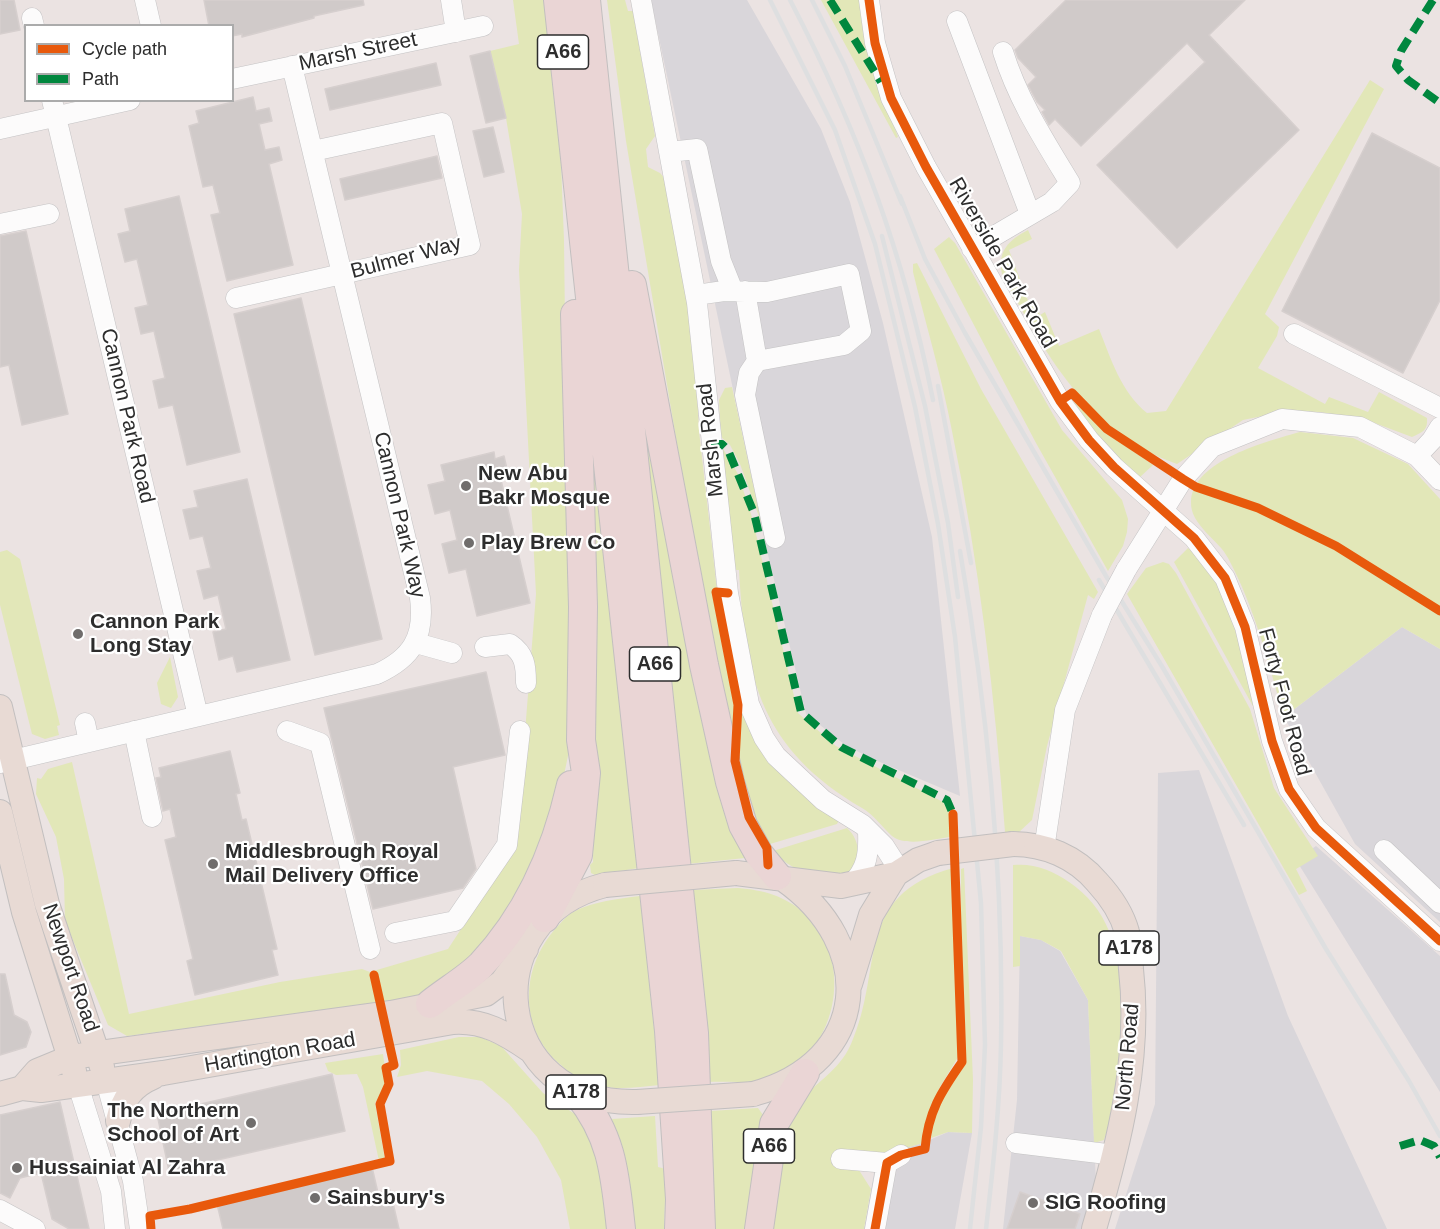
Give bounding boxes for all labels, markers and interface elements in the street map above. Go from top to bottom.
legend [24,24,234,102]
street label: Marsh Street [297,27,419,77]
road number: A66 [538,35,588,69]
text: Cycle path [82,39,167,59]
text: Path [82,69,119,89]
street label: Riverside Park Road [943,173,1061,353]
street label: Bulmer Way [348,231,464,285]
street label: Cannon Park Road [95,326,159,506]
street label: Marsh Road [692,382,730,498]
street label: Cannon Park Way [368,430,430,600]
place label: New Abu Bakr Mosque [478,461,610,511]
marker: New Abu Bakr Mosque [459,479,473,493]
place label: Play Brew Co [481,530,615,556]
marker: Play Brew Co [462,536,476,550]
place label: Cannon Park Long Stay [90,609,220,659]
street label: Forty Foot Road [1252,625,1316,779]
marker: Cannon Park Long Stay [71,627,85,641]
road number: A66 [630,647,680,681]
place label: Middlesbrough Royal Mail Delivery Office [225,839,439,889]
marker: Middlesbrough Royal Mail Delivery Office [206,857,220,871]
street label: Newport Road [36,900,104,1036]
road number: A178 [1099,931,1159,965]
street label: North Road [1111,1002,1145,1112]
street label: Hartington Road [203,1027,357,1079]
road number: A178 [546,1075,606,1109]
place label: The Northern School of Art [107,1098,239,1148]
marker: The Northern School of Art [244,1116,258,1130]
road number: A66 [744,1129,794,1163]
place label: Hussainiat Al Zahra [29,1155,225,1181]
marker: Hussainiat Al Zahra [10,1161,24,1175]
place label: Sainsbury's [327,1185,445,1211]
place label: SIG Roofing [1045,1190,1166,1216]
marker: Sainsbury's [308,1191,322,1205]
marker: SIG Roofing [1026,1196,1040,1210]

